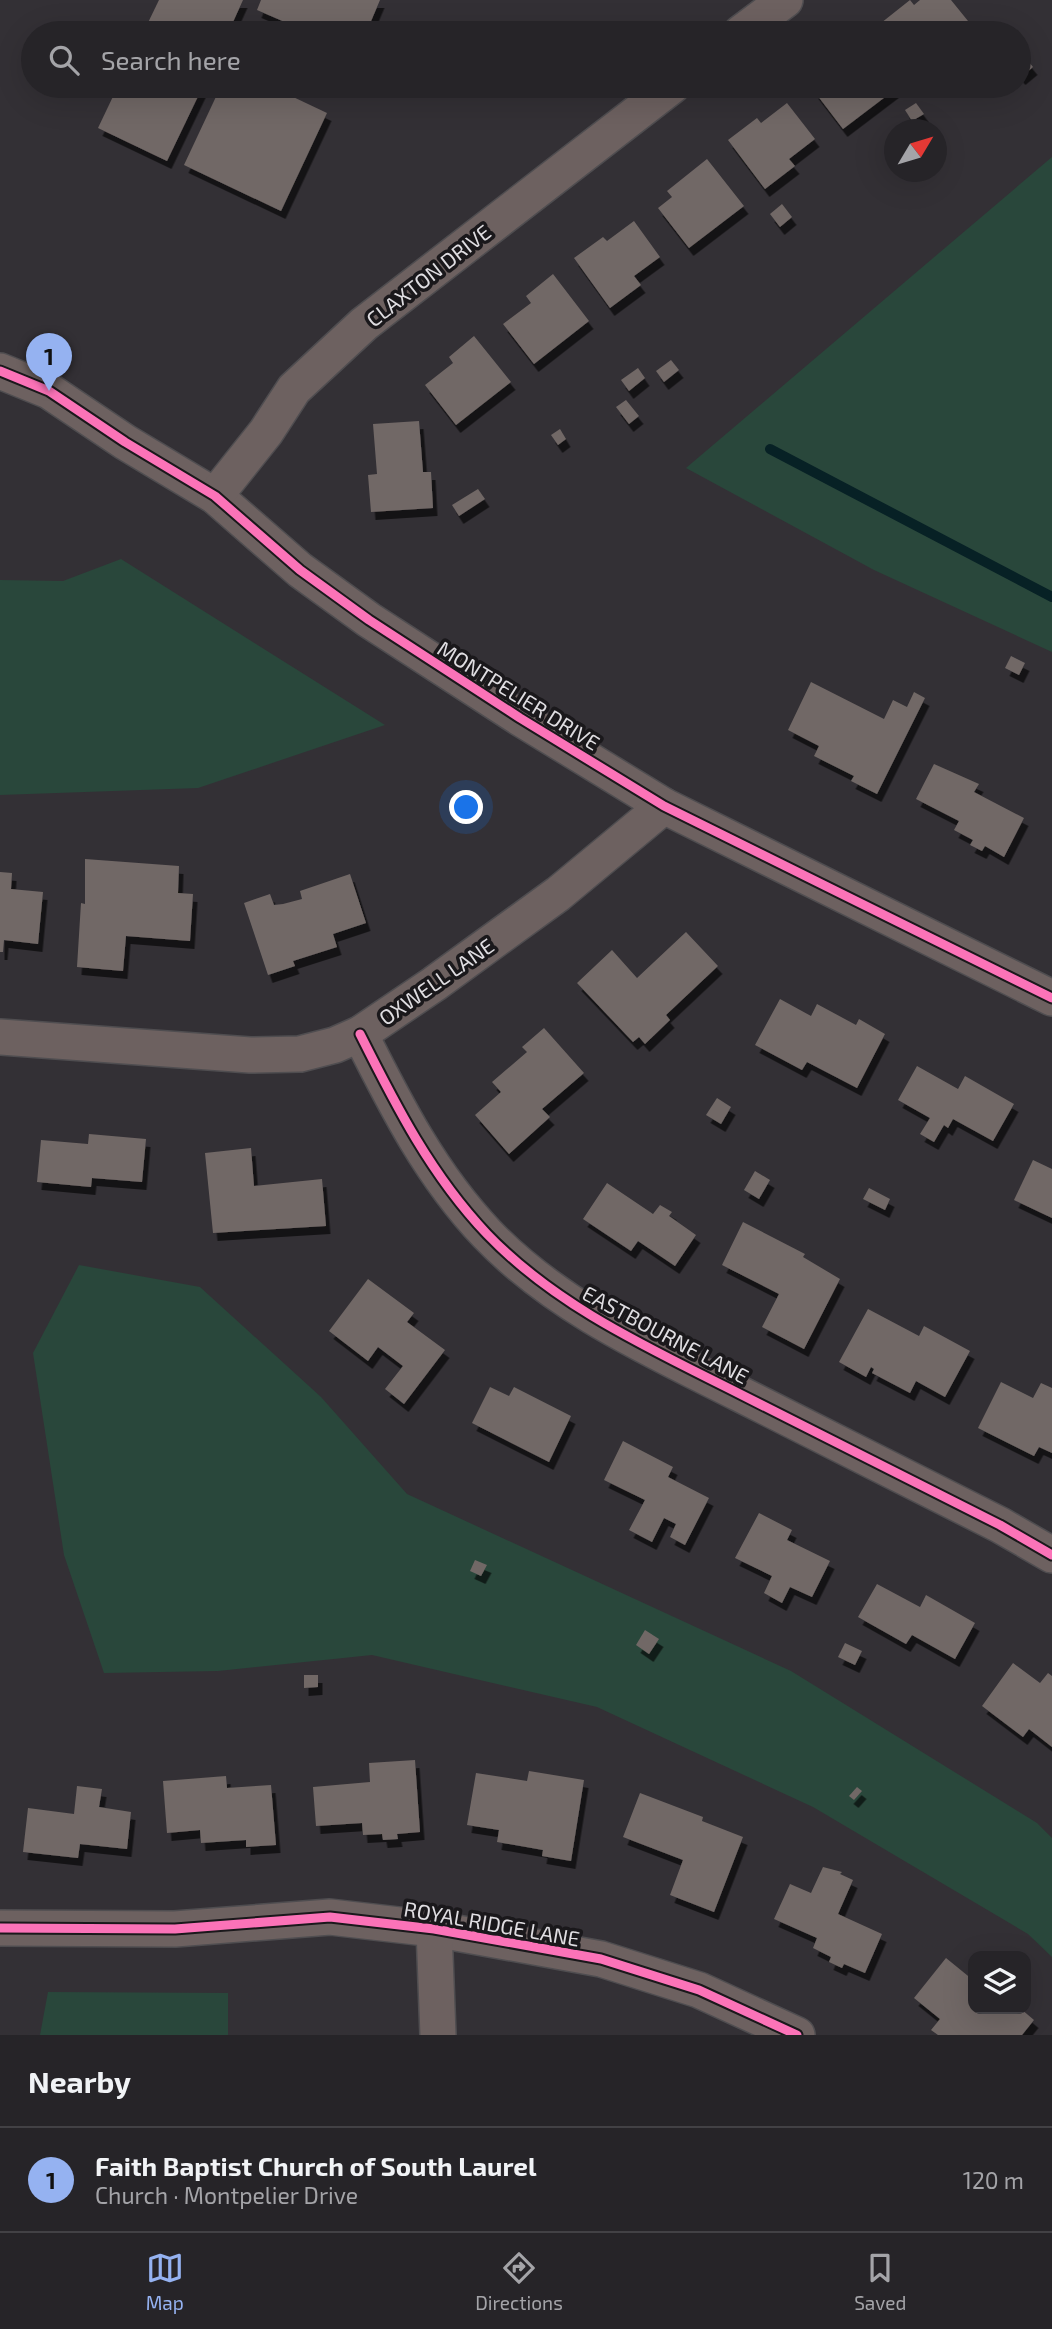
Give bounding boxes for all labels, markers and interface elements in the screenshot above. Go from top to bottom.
search box [21,21,1031,98]
icon: search [45,41,83,79]
text: Search here [101,44,241,75]
north arrow [884,119,947,182]
street label: CLAXTON DRIVE [361,219,495,331]
pin: 1 [26,333,72,391]
street label: MONTPELIER DRIVE [433,635,605,755]
your location [449,790,483,824]
street label: OXWELL LANE [374,932,498,1030]
street label: EASTBOURNE LANE [579,1280,753,1388]
street label: ROYAL RIDGE LANE [402,1895,582,1951]
map controls [968,1951,1031,2014]
button: layers [968,1951,1031,2014]
text: Nearby [28,2063,131,2099]
text: Faith Baptist Church of South Laurel [95,2150,537,2181]
text: 1 [46,2166,56,2194]
text: 120 m [963,2166,1024,2194]
text: Church · Montpelier Drive [95,2181,358,2209]
tab: Map [146,2249,184,2314]
tab: Directions [475,2249,563,2314]
tab: Saved [854,2249,906,2314]

